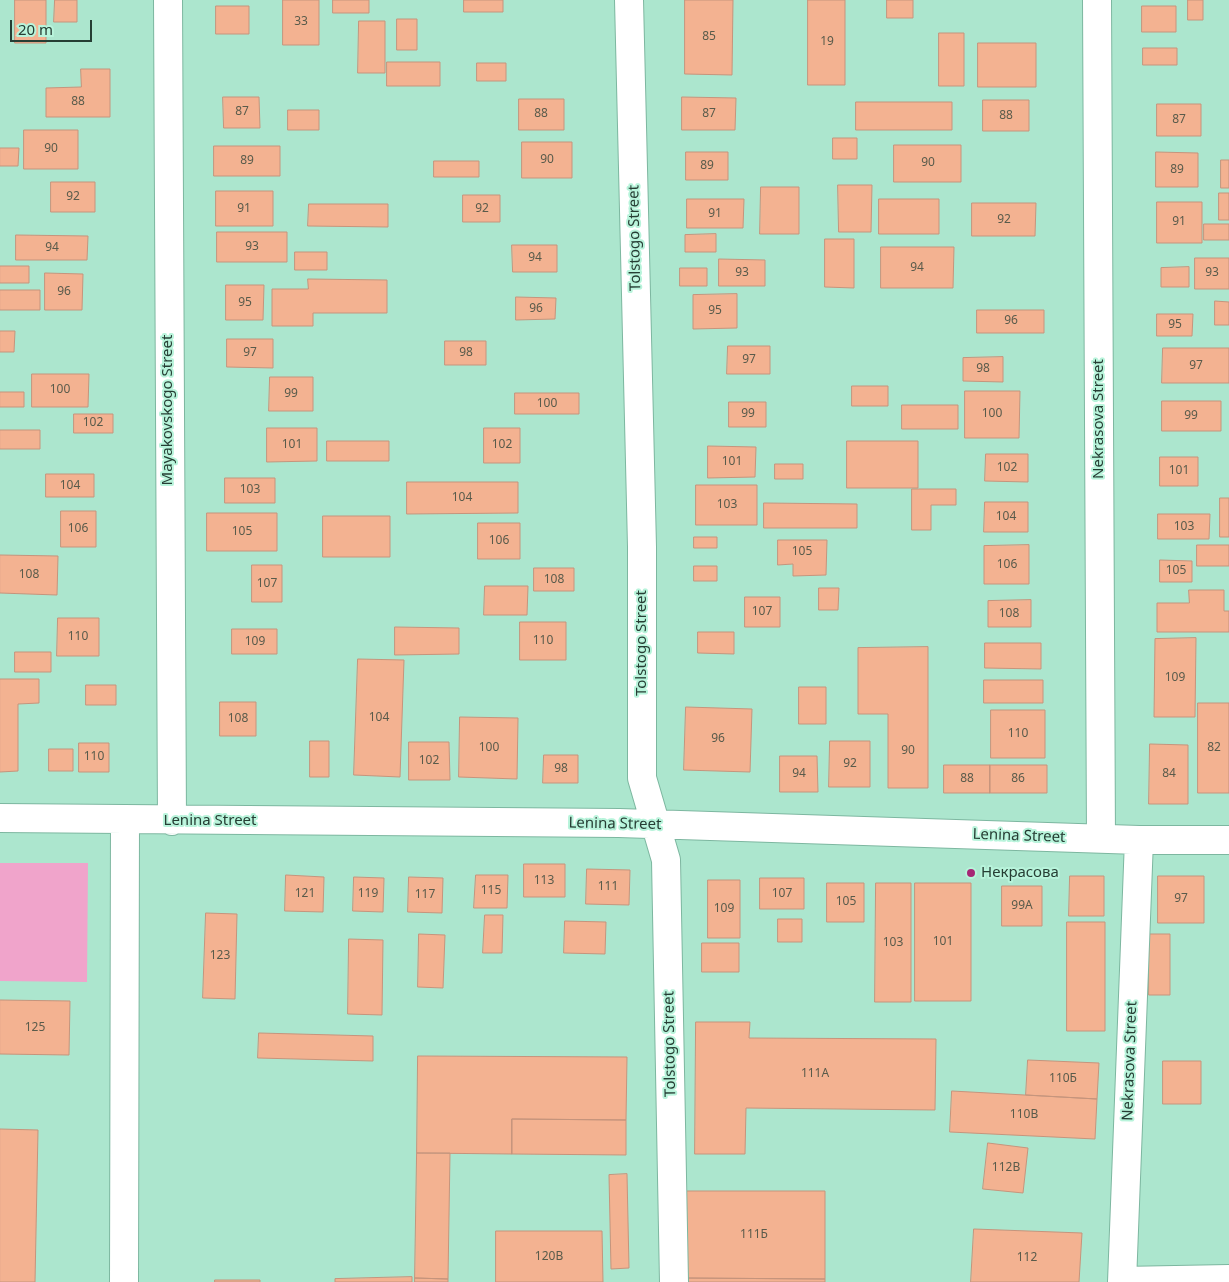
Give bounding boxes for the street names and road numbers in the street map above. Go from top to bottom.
street label: Tolstogo Street [625,185,645,291]
street label: Mayakovskogo Street [159,335,177,485]
street label: Nekrasova Street [1090,359,1108,479]
street label: Tolstogo Street [633,590,651,696]
street label: Lenina Street [164,812,256,830]
street label: Lenina Street [568,814,662,834]
street label: Lenina Street [972,825,1066,847]
street label: Tolstogo Street [660,991,680,1097]
street label: Nekrasova Street [1119,1001,1141,1121]

